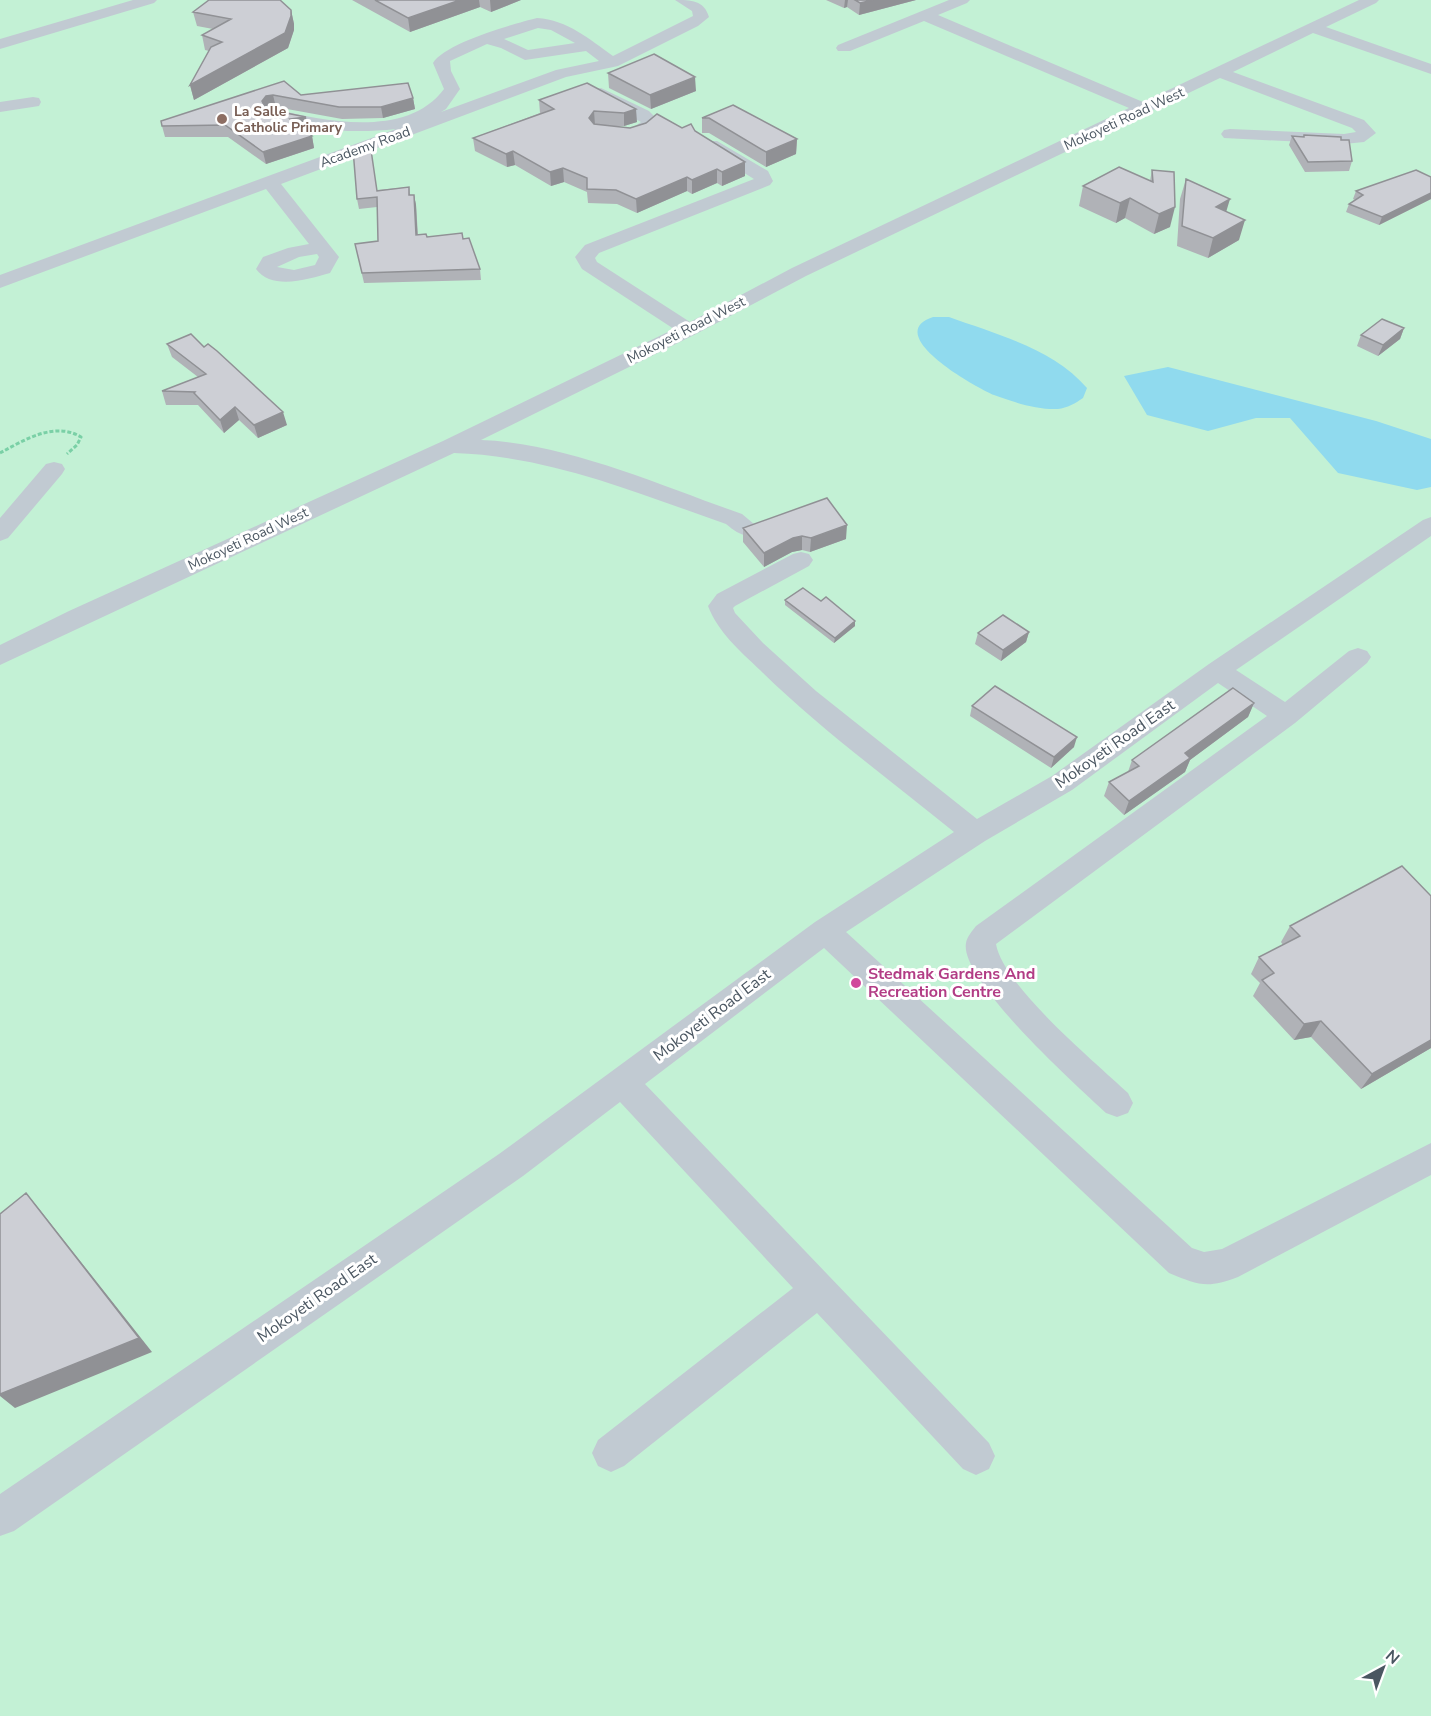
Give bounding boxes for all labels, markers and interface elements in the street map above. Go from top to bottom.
street label: Mokoyeti Road West [1061,83,1187,155]
place label: La Salle Catholic Primary [234,102,343,137]
marker: La Salle Catholic Primary [215,112,229,126]
street label: Academy Road [317,122,413,172]
street label: Mokoyeti Road West [624,292,748,368]
street label: Mokoyeti Road West [185,503,311,575]
street label: Mokoyeti Road East [1051,694,1180,794]
street label: Mokoyeti Road East [649,963,775,1066]
place label: Stedmak Gardens And Recreation Centre [868,963,1035,1003]
marker: Stedmak Gardens And Recreation Centre [849,976,863,990]
street label: Mokoyeti Road East [253,1248,382,1348]
north arrow [1353,1638,1413,1698]
text: N [1380,1645,1404,1670]

